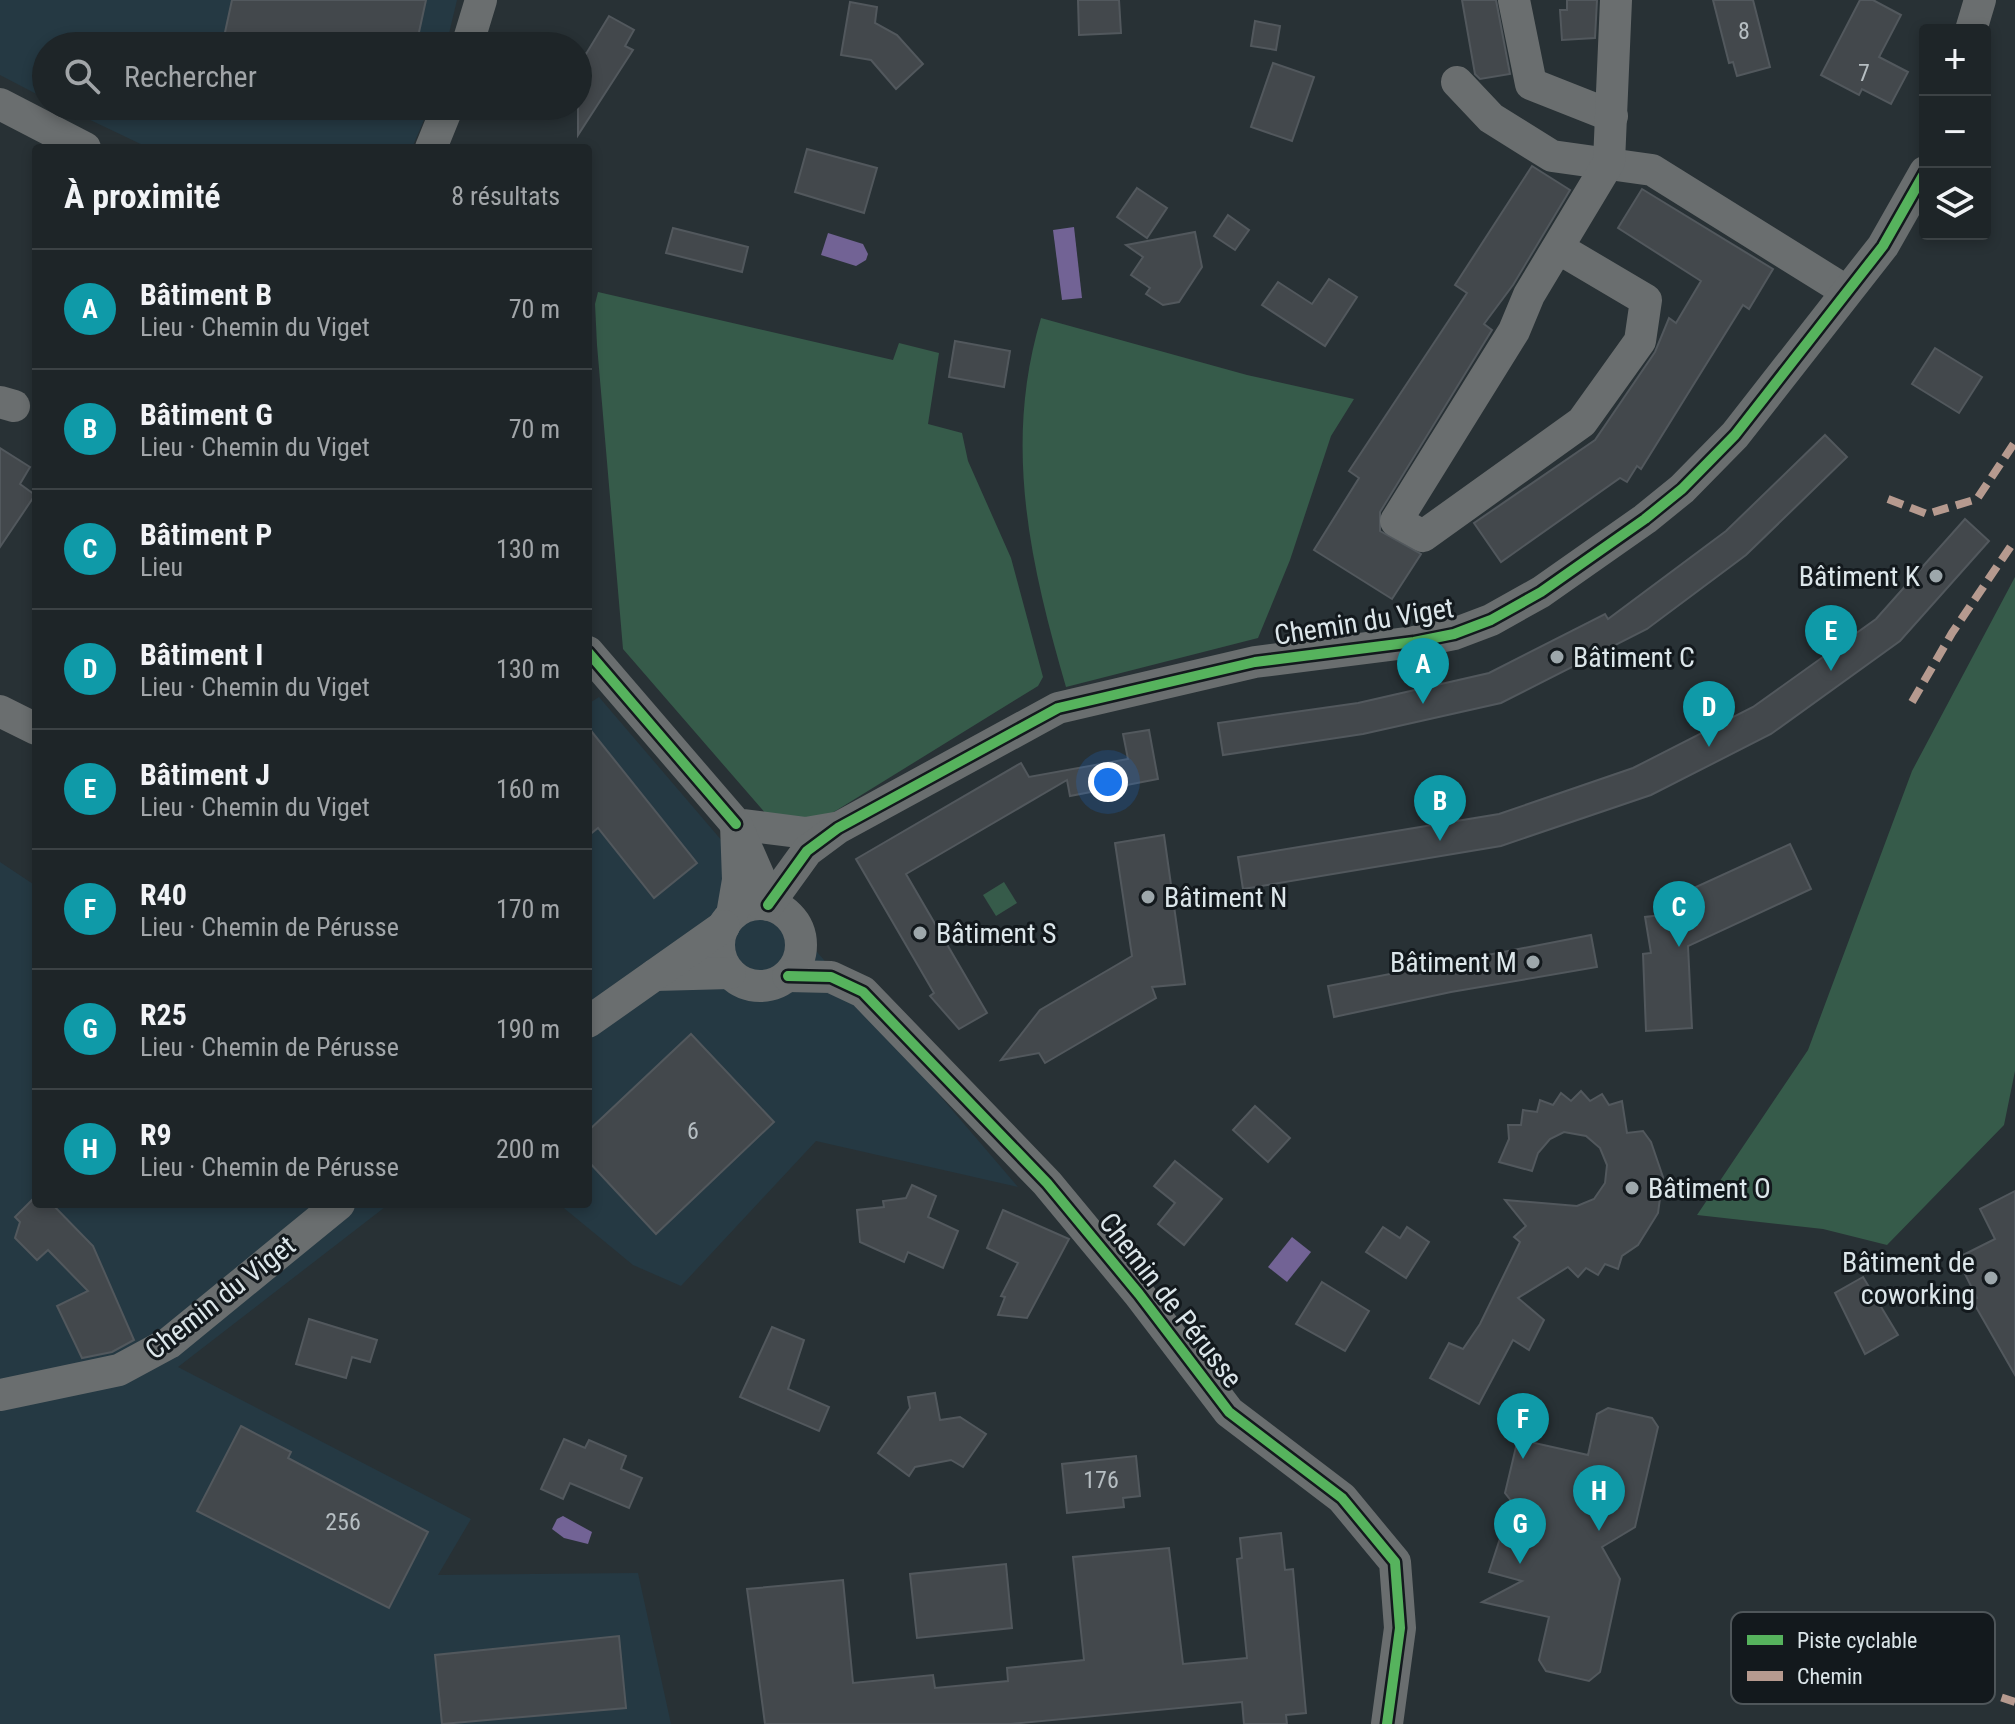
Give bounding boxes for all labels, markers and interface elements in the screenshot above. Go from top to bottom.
house number: 8 [1738,17,1750,45]
map controls [1919,24,1991,240]
button: + [1919,24,1991,96]
search box [32,32,592,120]
icon: search [60,54,104,98]
text: Rechercher [124,59,257,94]
house number: 7 [1858,59,1870,87]
button: − [1919,96,1991,168]
button: layers [1919,168,1991,240]
text: À proximité [64,176,221,216]
text: 8 résultats [451,181,560,211]
text: Bâtiment B [140,277,272,312]
text: A [82,294,98,324]
text: 70 m [509,294,560,324]
text: Lieu · Chemin du Viget [140,312,370,342]
text: Bâtiment G [140,397,273,432]
text: B [83,414,97,444]
text: 70 m [509,414,560,444]
text: Lieu · Chemin du Viget [140,432,370,462]
text: Bâtiment P [140,517,272,552]
text: C [83,534,97,564]
text: 130 m [496,534,560,564]
text: Lieu [140,552,183,582]
place label: Bâtiment K [1799,560,1921,593]
marker: Bâtiment K [1927,567,1945,585]
street label: Chemin du Viget [1272,591,1456,652]
pin: E [1805,605,1857,671]
text: Bâtiment I [140,637,263,672]
pin: A [1397,638,1449,704]
place label: Bâtiment C [1573,641,1695,674]
marker: Bâtiment C [1548,648,1566,666]
text: D [83,654,97,684]
text: 130 m [496,654,560,684]
text: Lieu · Chemin du Viget [140,672,370,702]
pin: D [1683,681,1735,747]
text: Bâtiment J [140,757,270,792]
your location [1088,762,1128,802]
text: E [84,774,96,804]
text: 160 m [496,774,560,804]
pin: B [1414,775,1466,841]
text: Lieu · Chemin du Viget [140,792,370,822]
text: R40 [140,877,187,912]
place label: Bâtiment N [1164,881,1287,914]
pin: C [1653,881,1705,947]
marker: Bâtiment N [1139,888,1157,906]
text: F [84,894,96,924]
text: 170 m [496,894,560,924]
text: Lieu · Chemin de Pérusse [140,912,399,942]
place label: Bâtiment S [936,917,1056,950]
marker: Bâtiment S [911,924,929,942]
place label: Bâtiment M [1390,946,1517,979]
marker: Bâtiment M [1524,953,1542,971]
text: R25 [140,997,187,1032]
text: G [82,1014,98,1044]
text: 190 m [496,1014,560,1044]
text: Lieu · Chemin de Pérusse [140,1032,399,1062]
text: R9 [140,1117,172,1152]
house number: 6 [687,1117,699,1145]
text: H [82,1134,98,1164]
text: 200 m [496,1134,560,1164]
text: Lieu · Chemin de Pérusse [140,1152,399,1182]
place label: Bâtiment O [1648,1172,1771,1205]
marker: Bâtiment O [1623,1179,1641,1197]
street label: Chemin de Pérusse [1092,1206,1249,1394]
street label: Chemin du Viget [139,1229,302,1366]
place label: Bâtiment de coworking [1842,1246,1975,1311]
marker: Bâtiment de coworking [1982,1269,2000,1287]
pin: F [1497,1393,1549,1459]
pin: H [1573,1465,1625,1531]
house number: 176 [1083,1466,1119,1494]
pin: G [1494,1498,1546,1564]
house number: 256 [325,1508,361,1536]
legend [1731,1612,1995,1704]
text: Piste cyclable [1797,1628,1917,1653]
text: Chemin [1797,1664,1863,1689]

